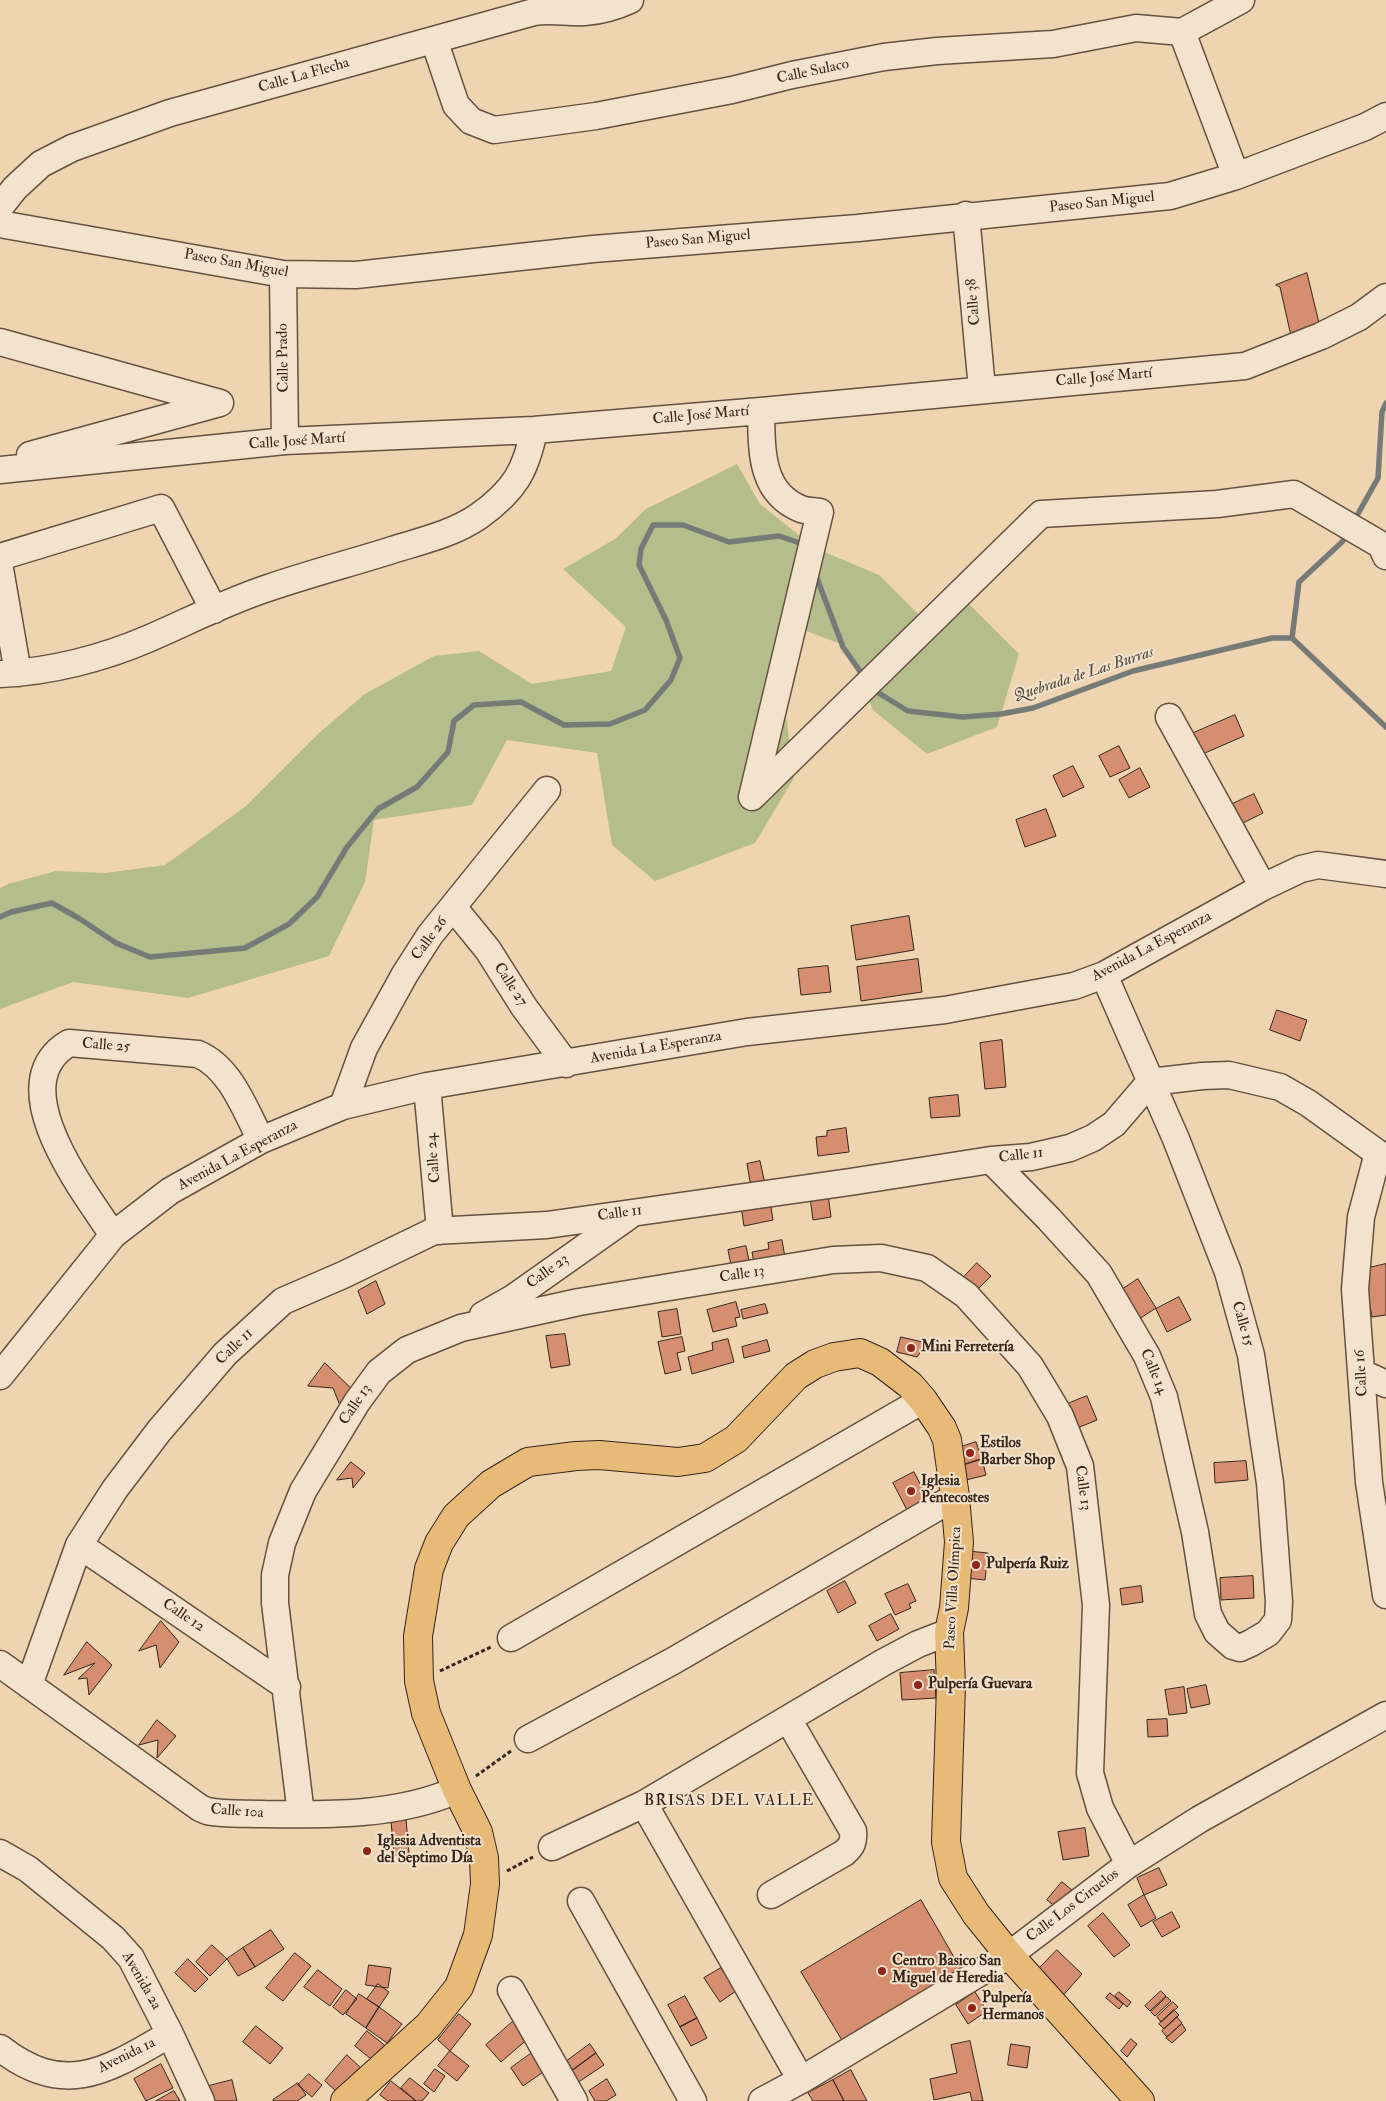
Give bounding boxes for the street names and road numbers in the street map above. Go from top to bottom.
street label: Calle La Flecha [256,54,352,98]
street label: Calle Sulaco [775,56,851,88]
street label: Paseo San Miguel [1049,189,1155,217]
street label: Paseo San Miguel [645,226,751,254]
street label: Paseo San Miguel [182,246,290,282]
street label: Calle 38 [963,278,985,326]
street label: Calle Prado [274,323,294,393]
street label: Calle José Martí [1055,365,1153,391]
street label: Calle José Martí [652,403,750,429]
street label: Calle José Martí [248,430,346,454]
street label: Avenida La Esperanza [1089,908,1215,986]
street label: Calle 26 [408,914,452,964]
street label: Calle 27 [489,960,531,1010]
street label: Avenida La Esperanza [589,1028,723,1068]
street label: Calle 25 [81,1035,131,1057]
street label: Avenida La Esperanza [175,1117,301,1195]
street label: Calle 24 [423,1132,445,1184]
street label: Calle 11 [998,1144,1044,1168]
street label: Calle 11 [597,1202,643,1226]
street label: Calle 23 [523,1251,573,1293]
street label: Calle 13 [718,1263,766,1287]
street label: Calle 15 [1227,1299,1257,1349]
street label: Calle 11 [213,1325,257,1369]
street label: Calle 14 [1135,1347,1171,1397]
street label: Calle 16 [1351,1349,1373,1397]
street label: Calle 13 [336,1381,376,1429]
street label: Calle 13 [1070,1464,1094,1512]
street label: Paseo Villa Olímpica [942,1526,966,1650]
street label: Calle 12 [158,1595,208,1637]
street label: Calle 10a [210,1801,264,1823]
street label: Calle Los Ciruelos [1023,1865,1123,1947]
street label: Avenida 2a [117,1949,165,2013]
street label: Avenida 1a [95,2034,159,2078]

